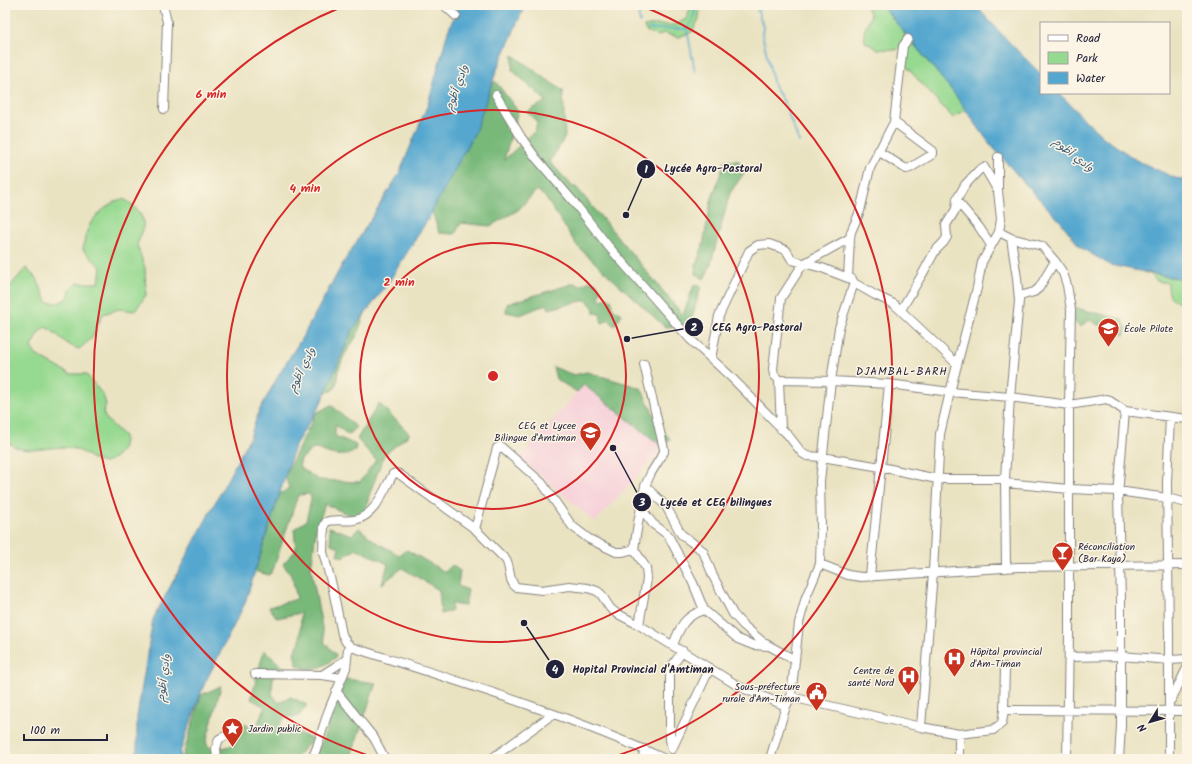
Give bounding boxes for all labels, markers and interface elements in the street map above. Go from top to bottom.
legend [1040,22,1170,94]
text: Road [1076,29,1101,48]
text: Park [1076,49,1098,68]
water label: وادي أظوم [440,62,474,115]
text: Water [1076,69,1106,88]
text: 6 min [196,85,227,104]
water label: وادي أظوم [1048,133,1097,177]
callout: Lycée Agro-Pastoral [636,157,770,180]
text: 1 [644,160,648,179]
text: Lycée Agro-Pastoral [664,160,762,178]
text: 4 min [290,179,321,198]
text: 2 min [383,273,415,292]
callout: CEG Agro-Pastoral [684,316,810,339]
school or university icon: École Pilote [1095,316,1121,349]
text: 2 [691,318,698,337]
text: CEG Agro-Pastoral [712,319,802,337]
place label: École Pilote [1124,321,1173,337]
water label: وادي أظوم [283,345,321,396]
district label: DJAMBAL-BARH [856,363,948,381]
centre of rings [486,369,500,383]
place label: CEG et Lycee Bilingue d'Amtiman [494,418,576,446]
school or university icon: CEG et Lycee Bilingue d'Amtiman [578,419,604,452]
callout: Lycée et CEG bilingues [632,491,780,514]
text: 3 [638,493,646,512]
text: Lycée et CEG bilingues [660,494,773,512]
place label: Réconciliation (Bar Kaya) [1078,539,1135,567]
bar icon: Réconciliation (Bar Kaya) [1049,540,1075,573]
place label: Hôpital provincial d'Am-Timan [970,644,1042,672]
hospital icon: Hôpital provincial d'Am-Timan [942,645,968,678]
water label: وادي أظوم [152,653,176,704]
callout: Hopital Provincial d'Amtiman [545,657,722,680]
text: 4 [552,660,559,679]
text: Hopital Provincial d'Amtiman [572,661,714,679]
place label: Centre de santé Nord [848,663,895,691]
hospital icon: Centre de santé Nord [896,664,922,697]
place label: Sous-préfecture rurale d'Am-Timan [722,679,800,707]
public building icon: Sous-préfecture rurale d'Am-Timan [803,680,829,713]
north arrow [1130,702,1170,742]
scale bar [24,716,107,742]
place icon: Jardin public [219,716,245,749]
text: N [1134,719,1152,736]
text: 100 m [30,721,61,740]
place label: Jardin public [248,721,302,737]

